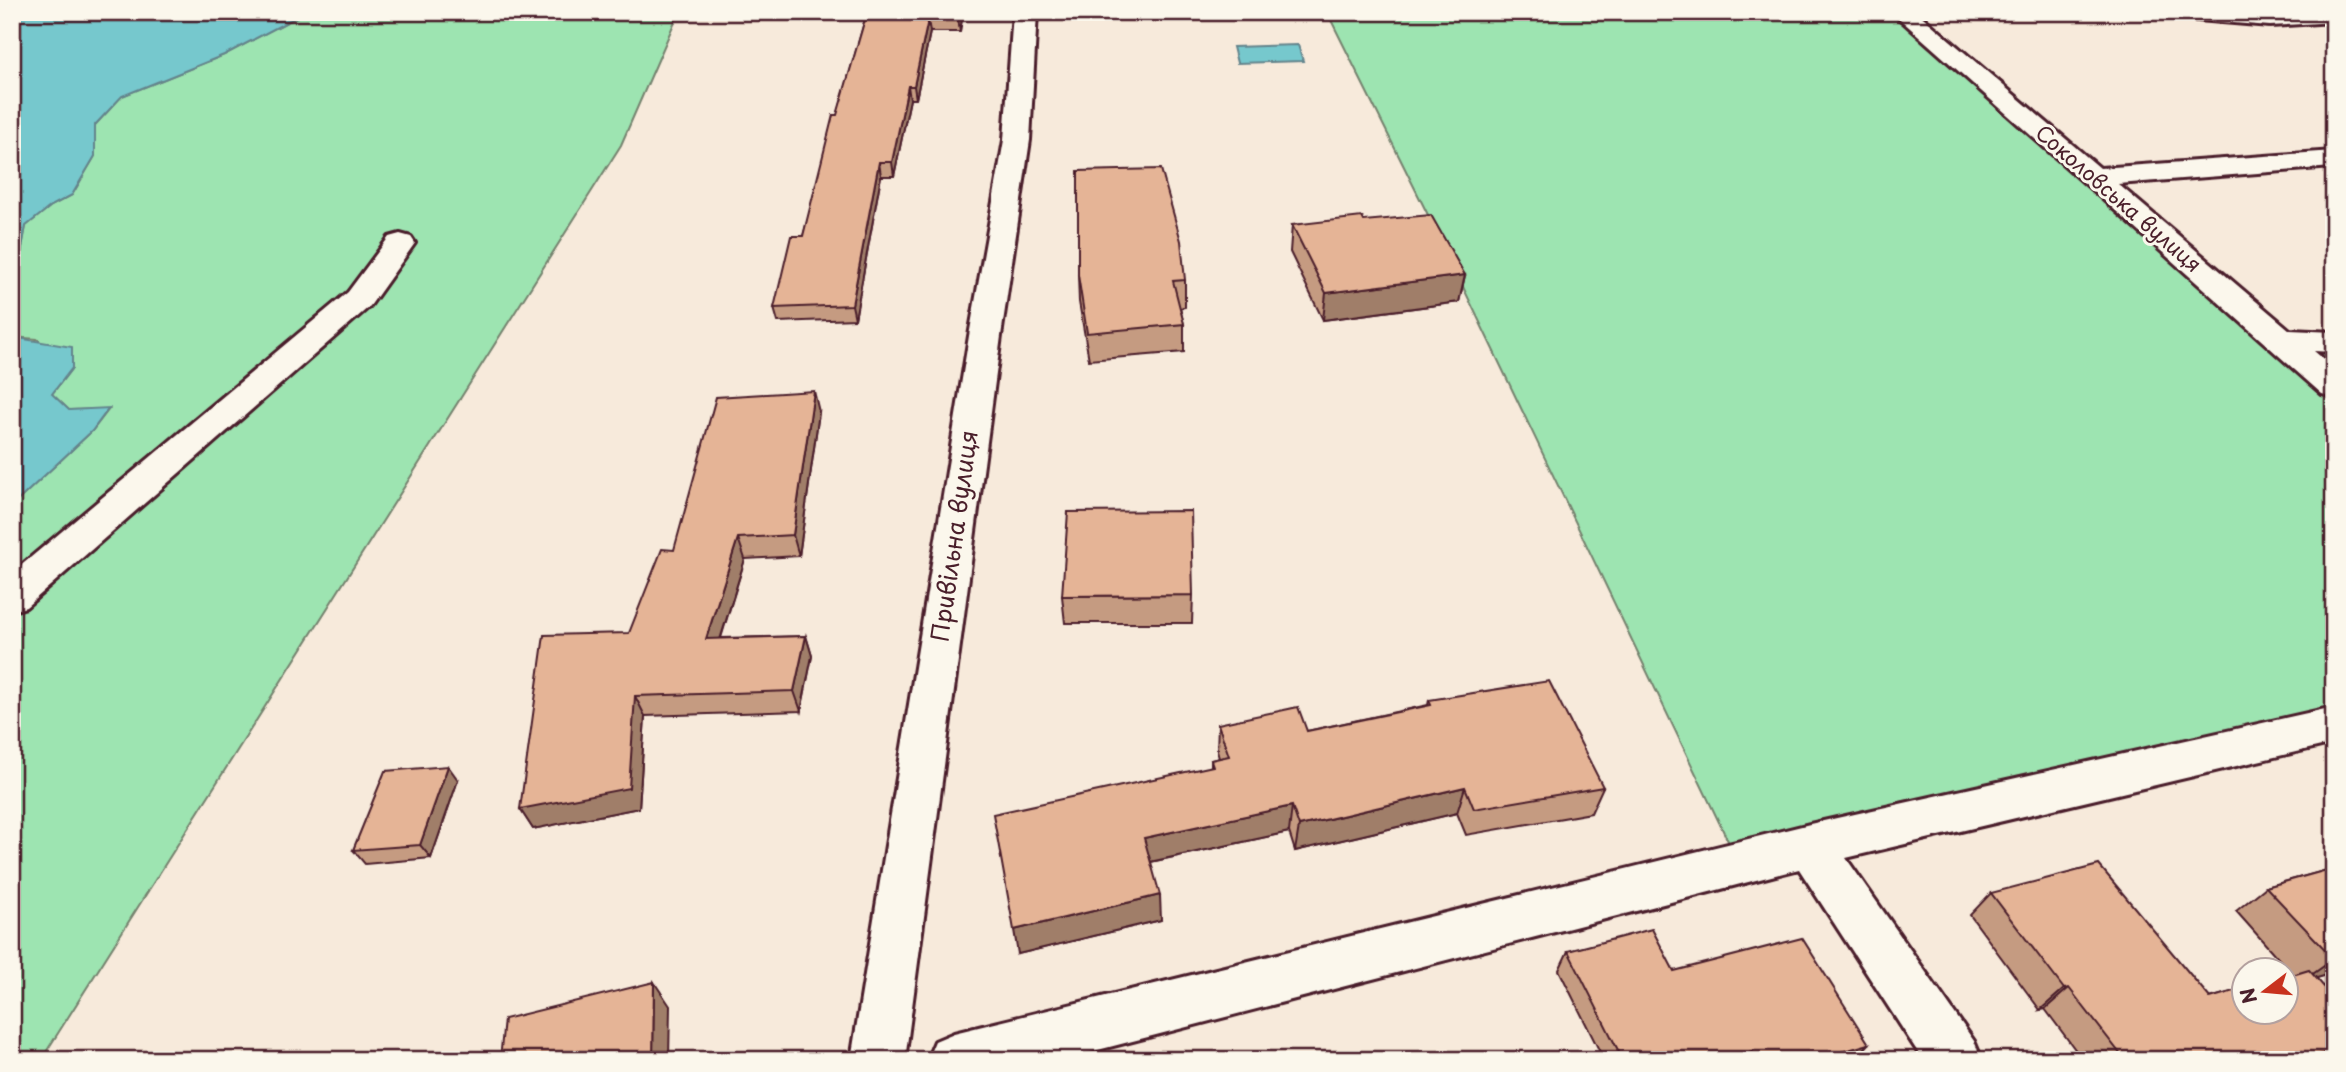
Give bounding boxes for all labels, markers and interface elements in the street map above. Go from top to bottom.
street label: Соколовська вулиця [2029,116,2210,279]
street label: Привільна вулиця [920,428,986,644]
north arrow [2230,956,2300,1026]
text: N [2232,985,2263,1007]

